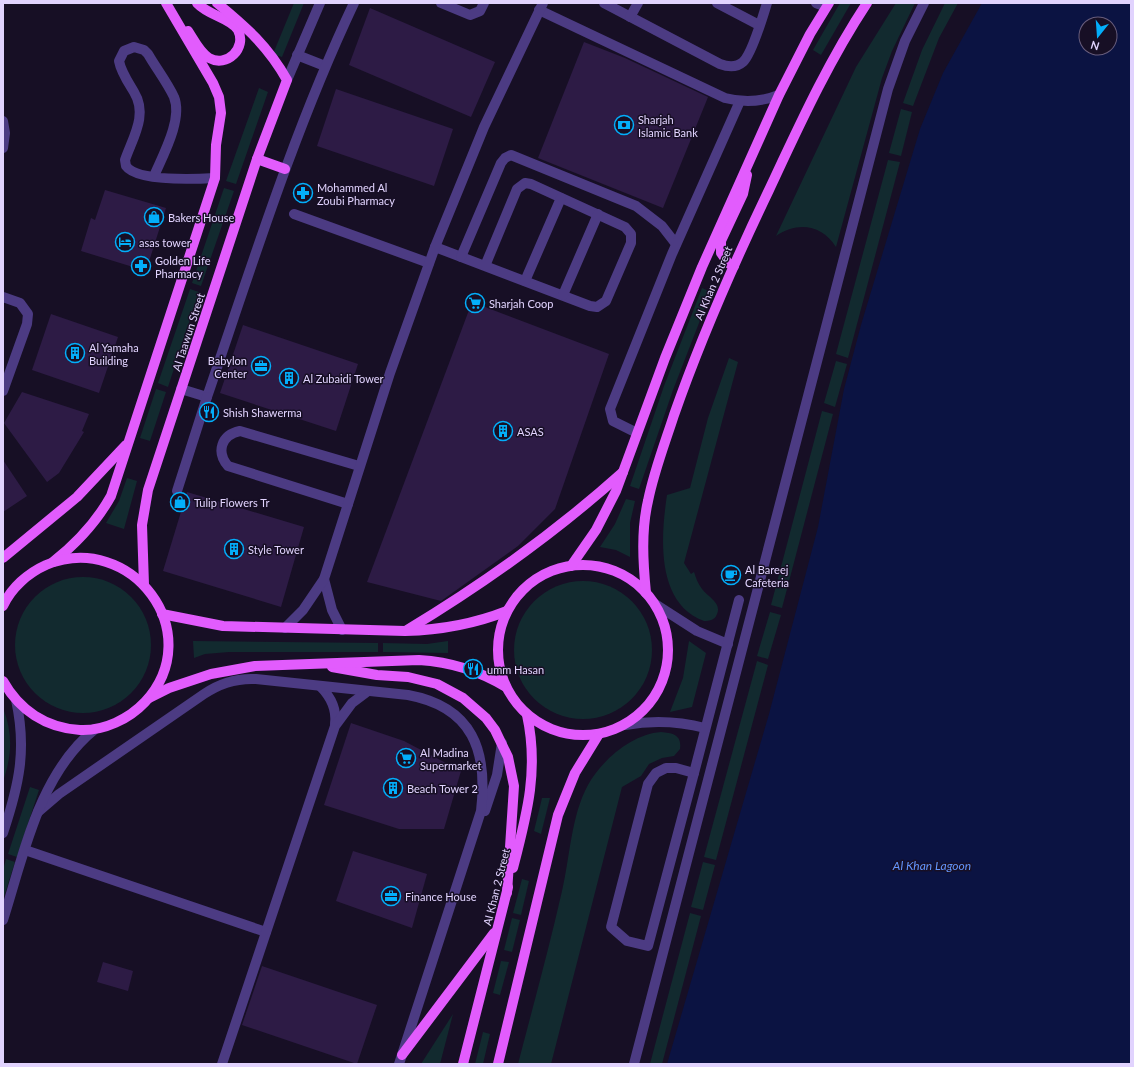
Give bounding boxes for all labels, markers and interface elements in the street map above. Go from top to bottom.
north arrow [1078,16,1118,56]
text: N [1089,39,1101,53]
place label: Sharjah Islamic Bank [638,113,698,139]
bank icon: Sharjah Islamic Bank [613,114,635,136]
place label: Mohammed Al Zoubi Pharmacy [317,181,395,207]
pharmacy icon: Mohammed Al Zoubi Pharmacy [292,182,314,204]
shop icon: Bakers House [143,206,165,228]
place label: Bakers House [168,211,234,224]
hotel icon: asas tower [114,231,136,253]
place label: asas tower [139,236,191,249]
street label: Al Khan 2 Street [692,244,734,322]
place label: Golden Life Pharmacy [155,254,211,280]
pharmacy icon: Golden Life Pharmacy [130,255,152,277]
street label: Al Taawun Street [169,291,207,373]
supermarket icon: Sharjah Coop [464,292,486,314]
place label: Sharjah Coop [489,297,553,310]
place label: Al Yamaha Building [89,341,139,367]
building icon: Al Yamaha Building [64,342,86,364]
place label: Babylon Center [208,354,247,380]
office icon: Babylon Center [250,355,272,377]
building icon: Al Zubaidi Tower [278,367,300,389]
place label: Al Zubaidi Tower [303,372,384,385]
restaurant icon: Shish Shawerma [198,401,220,423]
place label: Shish Shawerma [223,406,302,419]
building icon: ASAS [492,420,514,442]
place label: ASAS [517,425,544,438]
shop icon: Tulip Flowers Tr [169,491,191,513]
place label: Tulip Flowers Tr [194,496,269,509]
building icon: Style Tower [223,538,245,560]
place label: Style Tower [248,543,304,556]
place label: Al Bareej Cafeteria [745,563,789,589]
cafe icon: Al Bareej Cafeteria [720,564,742,586]
restaurant icon: umm Hasan [462,658,484,680]
place label: umm Hasan [487,663,544,676]
place label: Al Madina Supermarket [420,746,482,772]
supermarket icon: Al Madina Supermarket [395,747,417,769]
building icon: Beach Tower 2 [382,777,404,799]
place label: Beach Tower 2 [407,782,478,795]
street label: Al Khan 2 Street [480,847,512,927]
water label: Al Khan Lagoon [892,858,971,873]
office icon: Finance House [380,885,402,907]
place label: Finance House [405,890,477,903]

